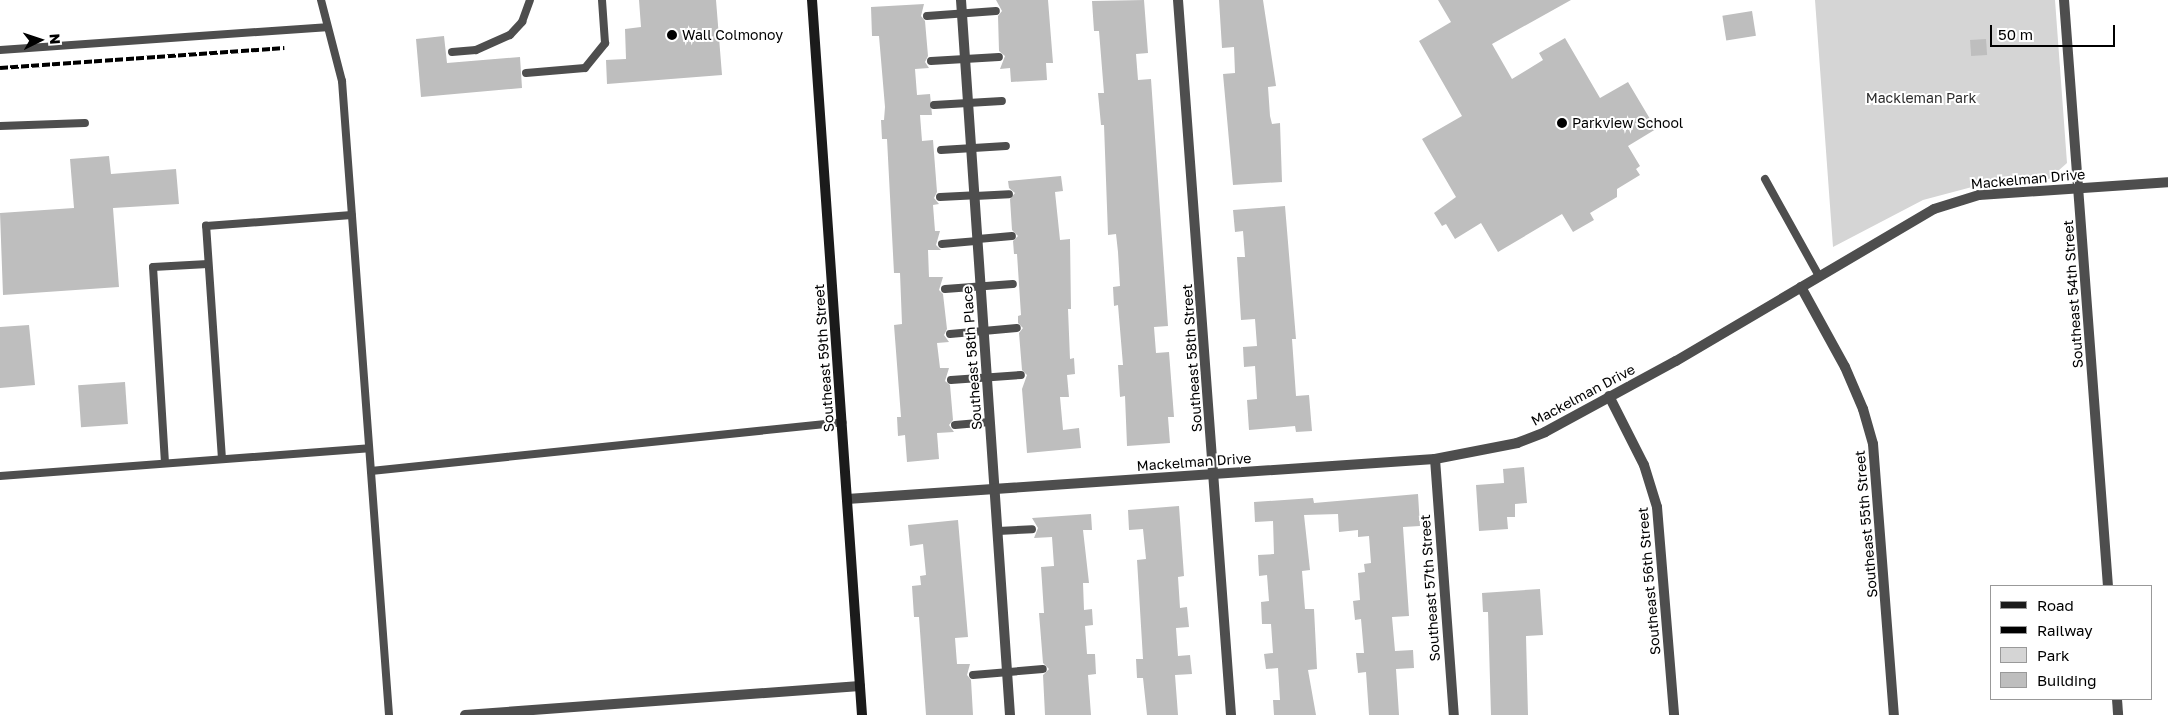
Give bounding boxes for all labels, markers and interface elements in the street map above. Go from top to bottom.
north arrow [15,15,65,65]
scale bar [1993,15,2118,47]
text: 50 m [1998,25,2033,43]
place label: Wall Colmonoy [682,27,783,43]
marker: Wall Colmonoy [666,29,678,41]
text: N [47,33,64,45]
park label: Mackleman Park [1866,90,1976,106]
place label: Parkview School [1572,115,1683,131]
marker: Parkview School [1556,117,1568,129]
street label: Mackelman Drive [1970,166,2086,192]
street label: Southeast 54th Street [2059,219,2087,369]
street label: Southeast 59th Street [810,283,838,433]
street label: Southeast 58th Street [1178,283,1206,433]
street label: Southeast 58th Place [959,285,985,431]
street label: Mackelman Drive [1528,361,1638,429]
street label: Mackelman Drive [1136,450,1252,474]
street label: Southeast 55th Street [1851,450,1881,598]
street label: Southeast 56th Street [1634,506,1664,656]
street label: Southeast 57th Street [1416,514,1444,662]
legend [1990,585,2153,700]
text: Road [2037,596,2074,614]
text: Railway [2037,621,2093,639]
text: Park [2037,646,2069,664]
text: Building [2037,671,2097,689]

